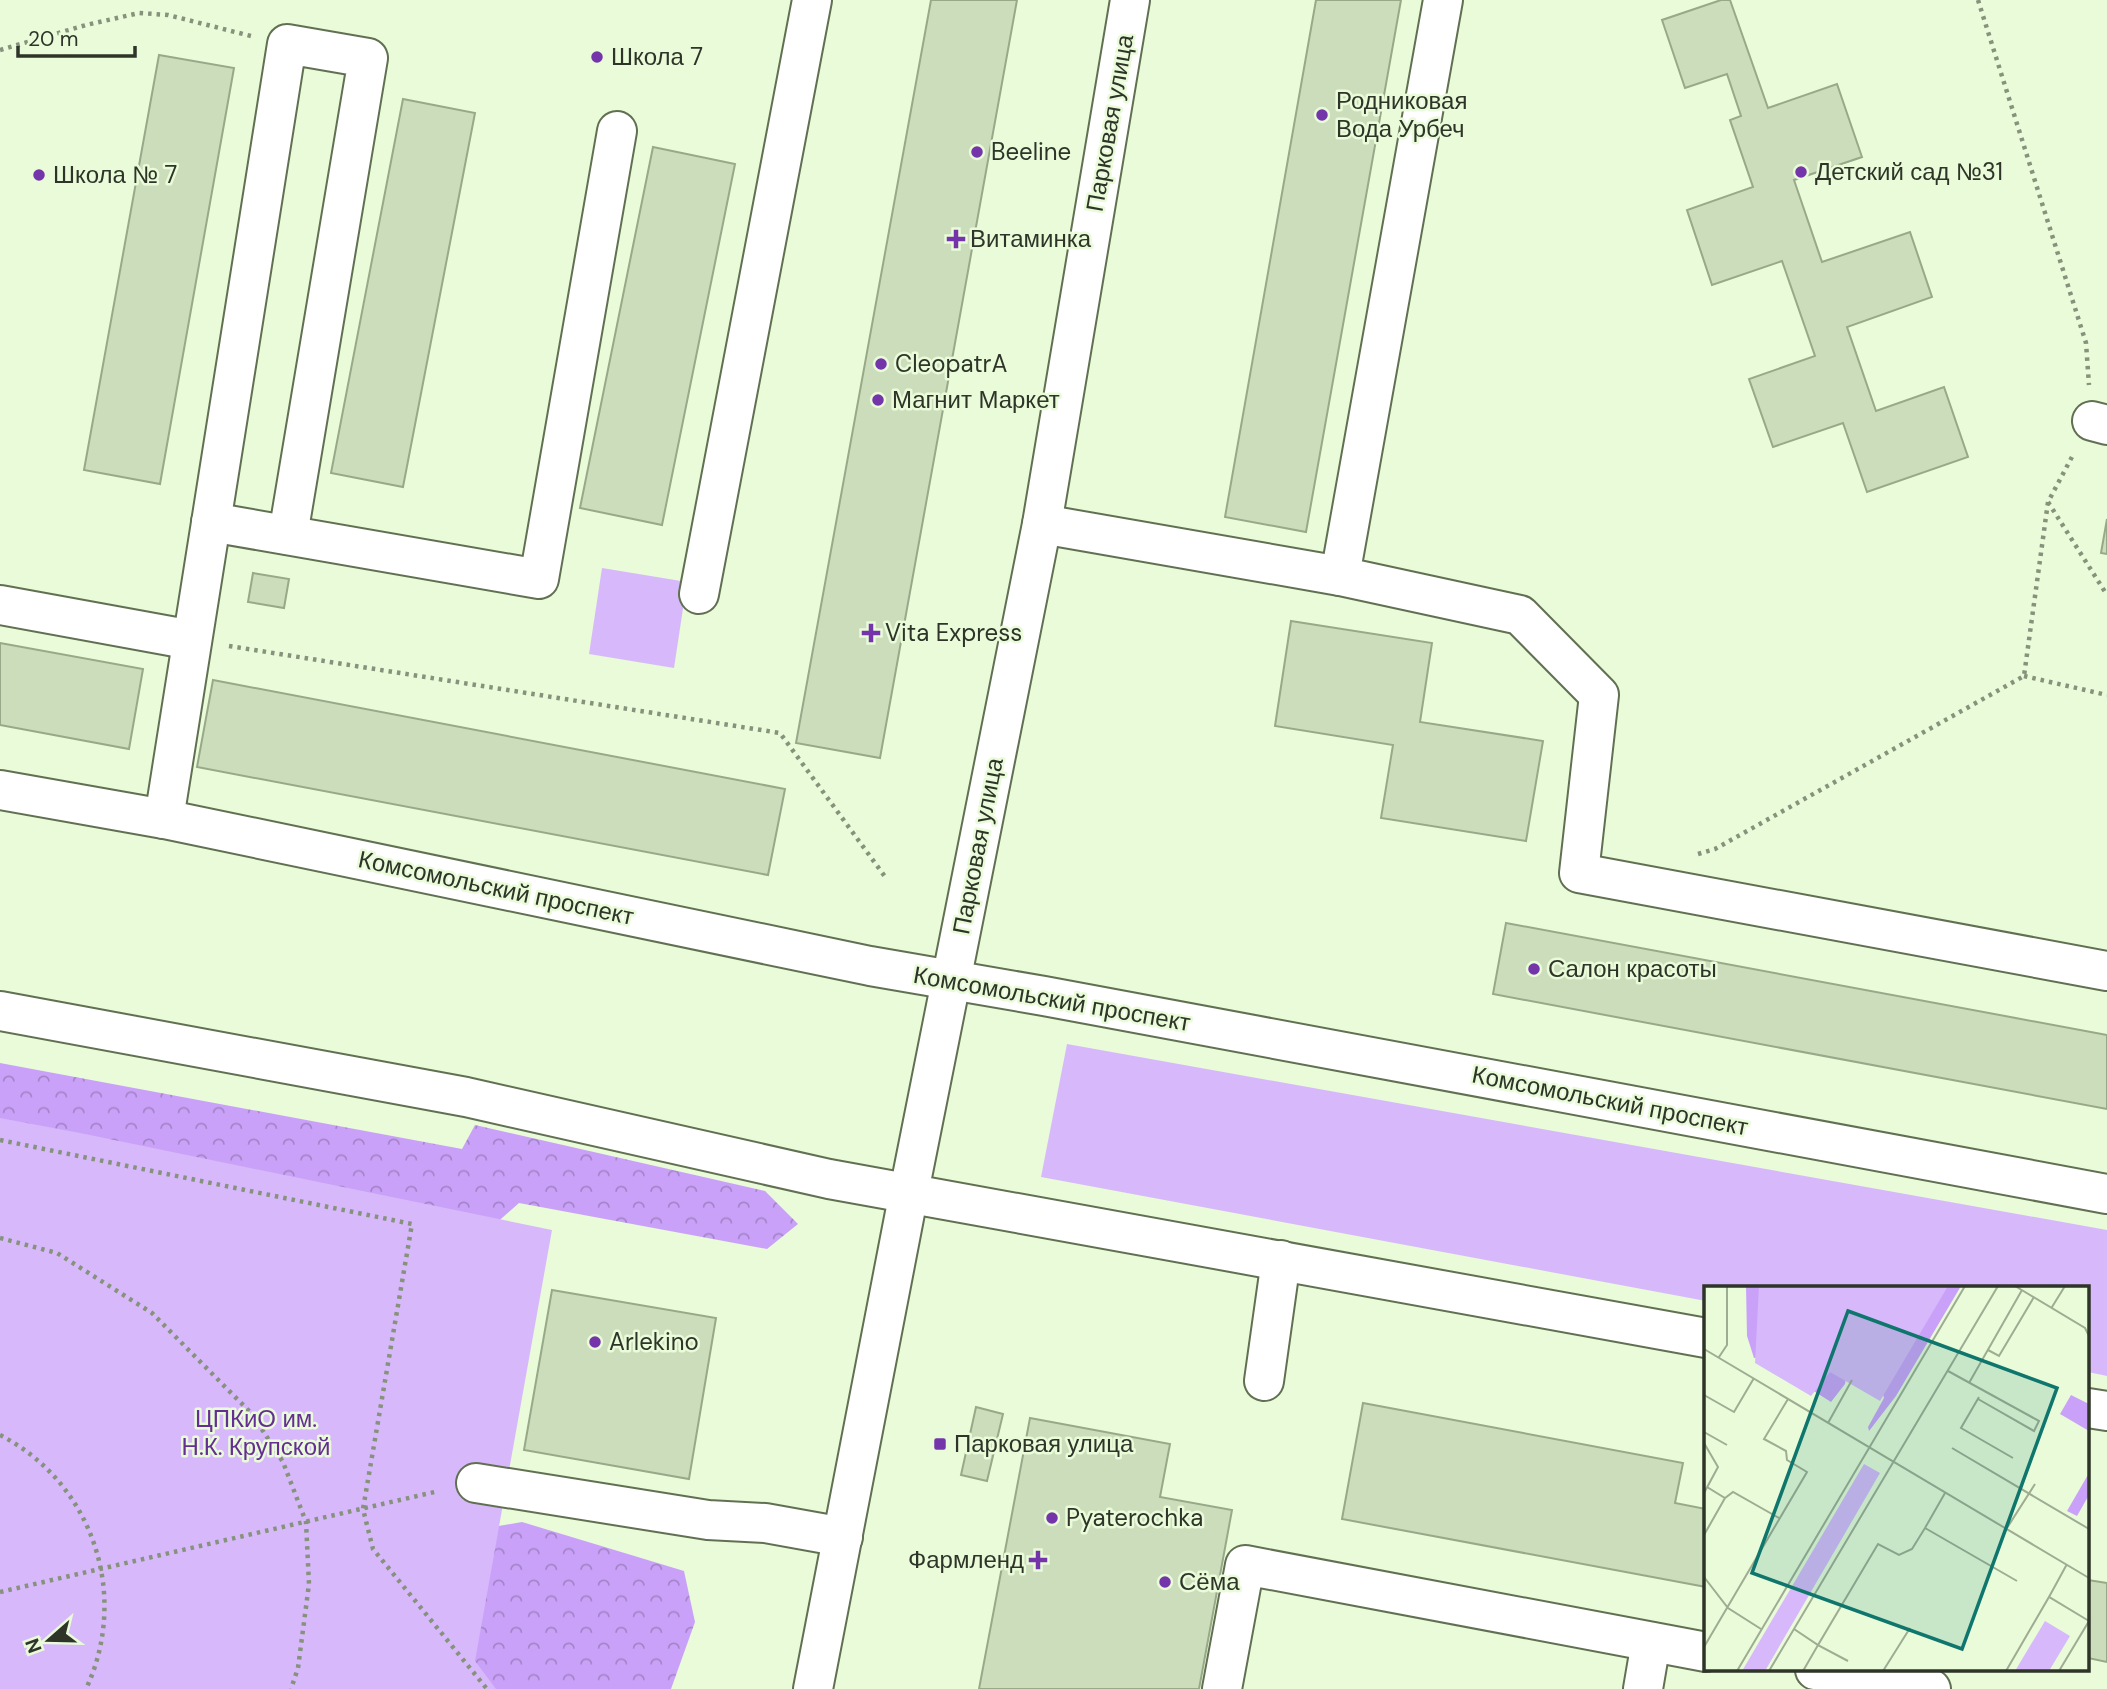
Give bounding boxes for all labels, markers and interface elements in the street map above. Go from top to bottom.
scale bar [18,14,135,58]
text: 20 m [28,25,79,53]
street label: Парковая улица [1079,31,1140,214]
place label: Школа 7 [611,41,703,72]
marker: Школа 7 [589,49,605,65]
place label: Родниковая Вода Урбеч [1336,85,1467,144]
marker: Родниковая Вода Урбеч [1314,107,1330,123]
place label: Beeline [991,136,1071,167]
marker: Beeline [969,144,985,160]
place label: Детский сад №31 [1815,156,2003,187]
place label: Школа № 7 [53,159,177,190]
marker: Детский сад №31 [1793,164,1809,180]
marker: Школа № 7 [31,167,47,183]
place label: Витаминка [970,223,1092,254]
marker: Витаминка [948,231,964,247]
place label: CleopatrA [895,348,1007,379]
marker: CleopatrA [873,356,889,372]
place label: Магнит Маркет [892,384,1060,415]
marker: Магнит Маркет [870,392,886,408]
place label: Vita Express [885,617,1022,648]
marker: Vita Express [863,625,879,641]
street label: Парковая улица [945,754,1010,937]
street label: Комсомольский проспект [356,843,637,932]
place label: Салон красоты [1548,953,1717,984]
street label: Комсомольский проспект [911,959,1193,1038]
marker: Салон красоты [1526,961,1542,977]
street label: Комсомольский проспект [1469,1059,1751,1143]
inset map [1704,1286,2090,1672]
place label: Arlekino [609,1326,699,1357]
marker: Arlekino [587,1334,603,1350]
park label: ЦПКиО им. Н.К. Крупской [182,1403,330,1462]
place label: Парковая улица [954,1428,1134,1459]
marker: Парковая улица [932,1436,948,1452]
place label: Pyaterochka [1066,1502,1203,1533]
marker: Pyaterochka [1044,1510,1060,1526]
place label: Фармленд [908,1544,1024,1575]
marker: Фармленд [1030,1552,1046,1568]
place label: Сёма [1179,1566,1240,1597]
marker: Сёма [1157,1574,1173,1590]
north arrow [14,1605,84,1675]
text: N [19,1635,48,1656]

